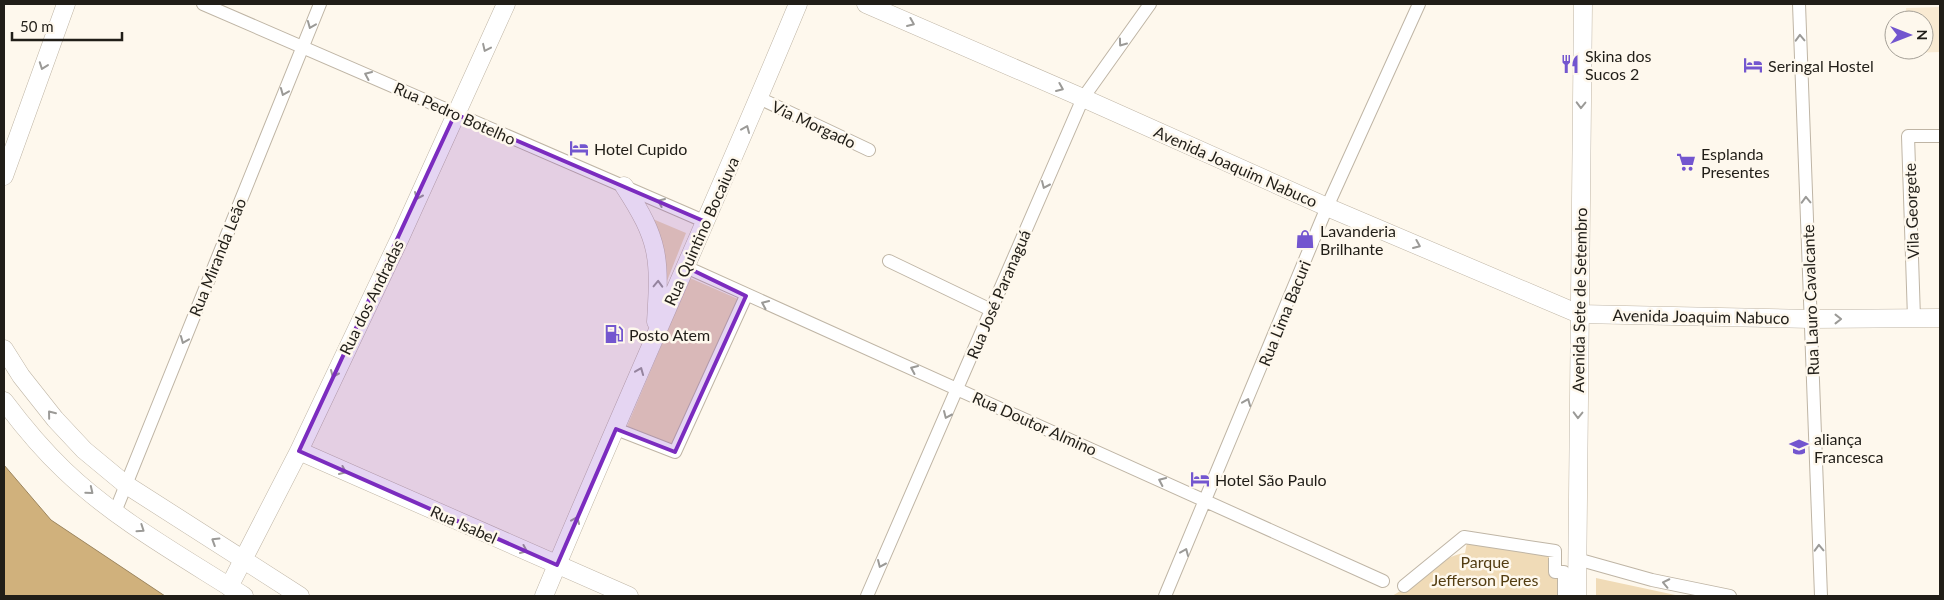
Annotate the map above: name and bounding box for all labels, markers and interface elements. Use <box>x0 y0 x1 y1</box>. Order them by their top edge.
scale bar <box>12 10 122 42</box>
north arrow <box>1884 10 1934 60</box>
text: 50 m <box>20 17 54 35</box>
one-way arrow <box>906 17 915 28</box>
one-way arrow <box>307 20 317 29</box>
text: N <box>1914 30 1931 40</box>
one-way arrow <box>1795 34 1805 42</box>
one-way arrow <box>1119 37 1128 47</box>
one-way arrow <box>481 43 492 52</box>
place label: Skina dos Sucos 2 <box>1585 46 1652 83</box>
restaurant icon: Skina dos Sucos 2 <box>1559 53 1581 75</box>
hotel icon: Seringal Hostel <box>1742 54 1764 76</box>
place label: Seringal Hostel <box>1768 56 1874 75</box>
one-way arrow <box>39 61 49 70</box>
one-way arrow <box>364 71 373 82</box>
street label: Rua Pedro Botelho <box>391 78 519 148</box>
one-way arrow <box>1055 81 1064 92</box>
one-way arrow <box>280 87 290 95</box>
street label: Via Morgado <box>769 96 859 152</box>
one-way arrow <box>1576 101 1587 109</box>
street label: Avenida Joaquim Nabuco <box>1151 121 1321 211</box>
one-way arrow <box>740 125 750 134</box>
hotel icon: Hotel Cupido <box>568 137 590 159</box>
place label: Hotel Cupido <box>594 139 687 158</box>
place label: Esplanda Presentes <box>1701 144 1770 181</box>
supermarket icon: Esplanda Presentes <box>1675 151 1697 173</box>
street label: Rua Quintino Bocaiuva <box>660 154 742 308</box>
street label: Vila Georgete <box>1900 163 1922 259</box>
one-way arrow <box>1040 180 1051 189</box>
one-way arrow <box>414 191 425 200</box>
street label: Rua Miranda Leão <box>185 195 249 319</box>
one-way arrow <box>1801 196 1811 204</box>
one-way arrow <box>657 198 666 209</box>
street label: Avenida Sete de Setembro <box>1568 207 1590 393</box>
place label: Lavanderia Brilhante <box>1320 221 1396 258</box>
street label: Rua Lauro Cavalcante <box>1798 224 1822 376</box>
street label: Rua José Paranaguá <box>962 227 1034 361</box>
shop icon: Lavanderia Brilhante <box>1294 228 1316 250</box>
street label: Rua dos Andradas <box>335 236 407 358</box>
one-way arrow <box>1412 239 1421 250</box>
street label: Rua Lima Bacuri <box>1254 257 1314 369</box>
one-way arrow <box>652 280 663 288</box>
one-way arrow <box>761 300 770 310</box>
street label: Avenida Joaquim Nabuco <box>1612 305 1790 327</box>
one-way arrow <box>1834 314 1842 324</box>
fuel station icon: Posto Atem <box>603 323 625 345</box>
place label: Posto Atem <box>629 325 710 344</box>
one-way arrow <box>179 335 189 343</box>
one-way arrow <box>910 365 919 376</box>
one-way arrow <box>634 367 644 375</box>
one-way arrow <box>329 369 340 378</box>
street label: Rua Doutor Almino <box>970 387 1100 459</box>
one-way arrow <box>1241 398 1252 407</box>
one-way arrow <box>942 410 953 419</box>
one-way arrow <box>49 411 57 420</box>
one-way arrow <box>1573 412 1583 419</box>
place label: aliança Francesca <box>1814 429 1883 466</box>
school or university icon: aliança Francesca <box>1788 436 1810 458</box>
one-way arrow <box>338 464 347 475</box>
hotel icon: Hotel São Paulo <box>1189 468 1211 490</box>
place label: Hotel São Paulo <box>1215 470 1327 489</box>
one-way arrow <box>1158 477 1167 487</box>
one-way arrow <box>84 486 93 494</box>
street label: Rua Isabel <box>428 501 500 547</box>
one-way arrow <box>570 516 581 525</box>
one-way arrow <box>135 523 144 532</box>
one-way arrow <box>211 538 220 548</box>
one-way arrow <box>1813 543 1824 551</box>
one-way arrow <box>519 544 528 555</box>
one-way arrow <box>1178 548 1189 557</box>
park label: Parque Jefferson Peres <box>1432 552 1539 589</box>
one-way arrow <box>877 559 888 568</box>
one-way arrow <box>1661 578 1670 589</box>

